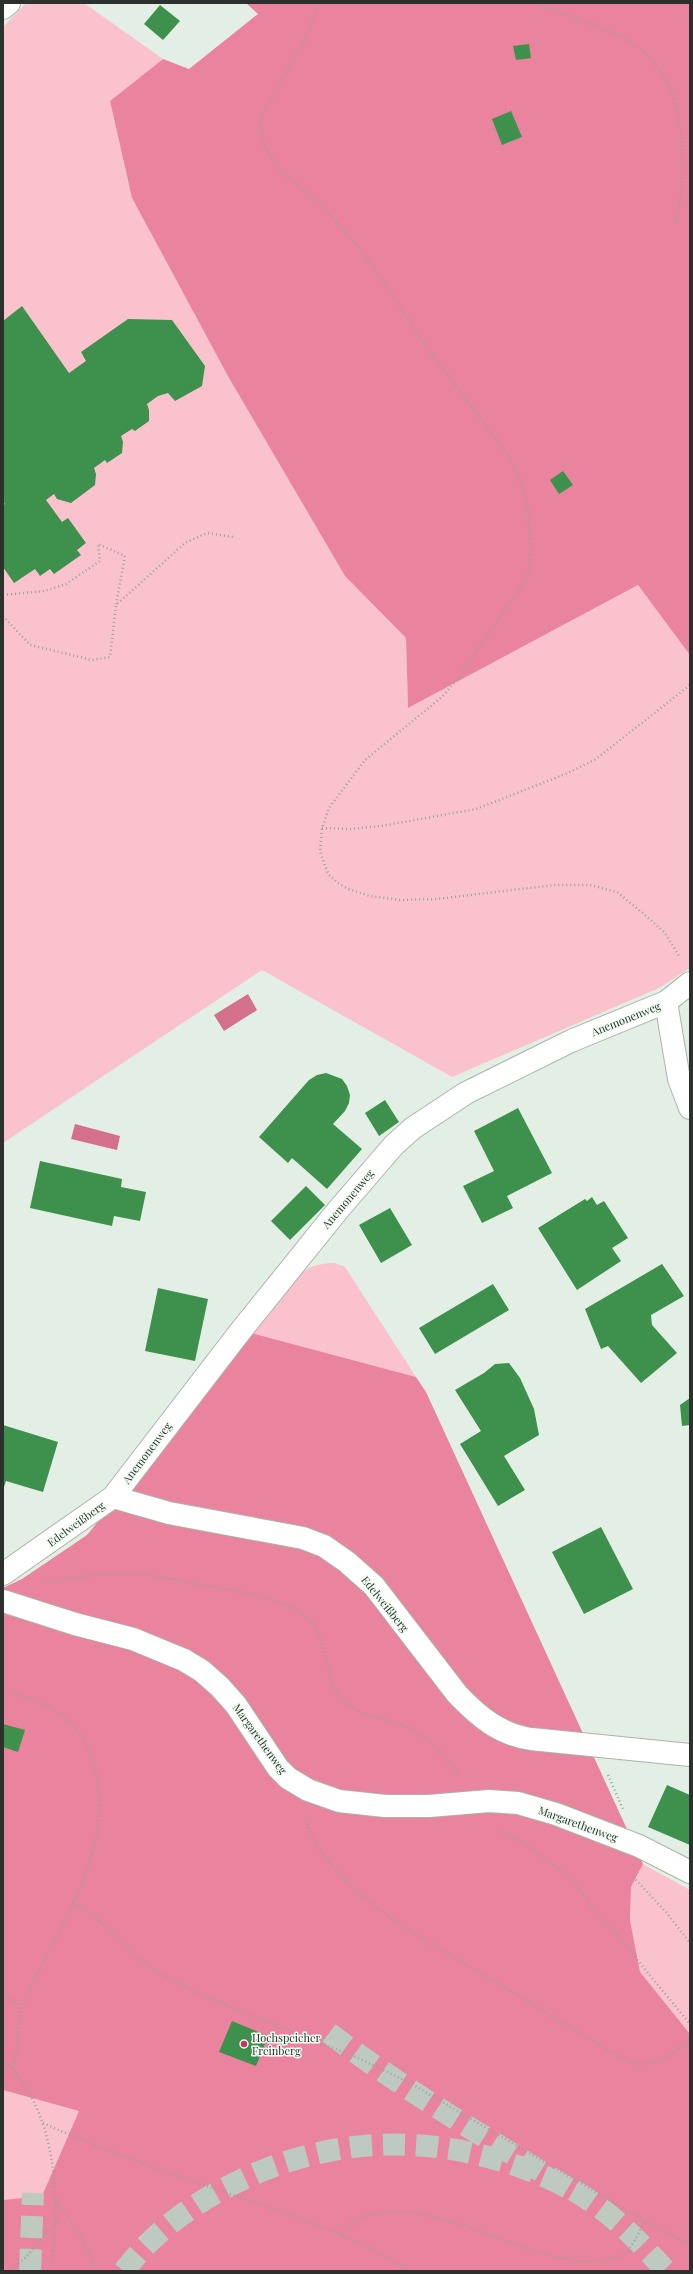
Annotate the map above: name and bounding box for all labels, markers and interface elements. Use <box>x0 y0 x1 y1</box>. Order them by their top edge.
street label: Anemonenweg <box>588 998 663 1040</box>
street label: Anemonenweg <box>318 1166 377 1232</box>
street label: Anemonenweg <box>118 1419 175 1487</box>
street label: Edelweißberg <box>44 1497 108 1550</box>
street label: Edelweißberg <box>358 1573 413 1635</box>
street label: Margarethenweg <box>230 1701 291 1777</box>
street label: Margarethenweg <box>536 1802 620 1845</box>
place label: Hochspeicher Freinberg <box>252 2030 320 2058</box>
marker: Hochspeicher Freinberg <box>239 2039 249 2049</box>

